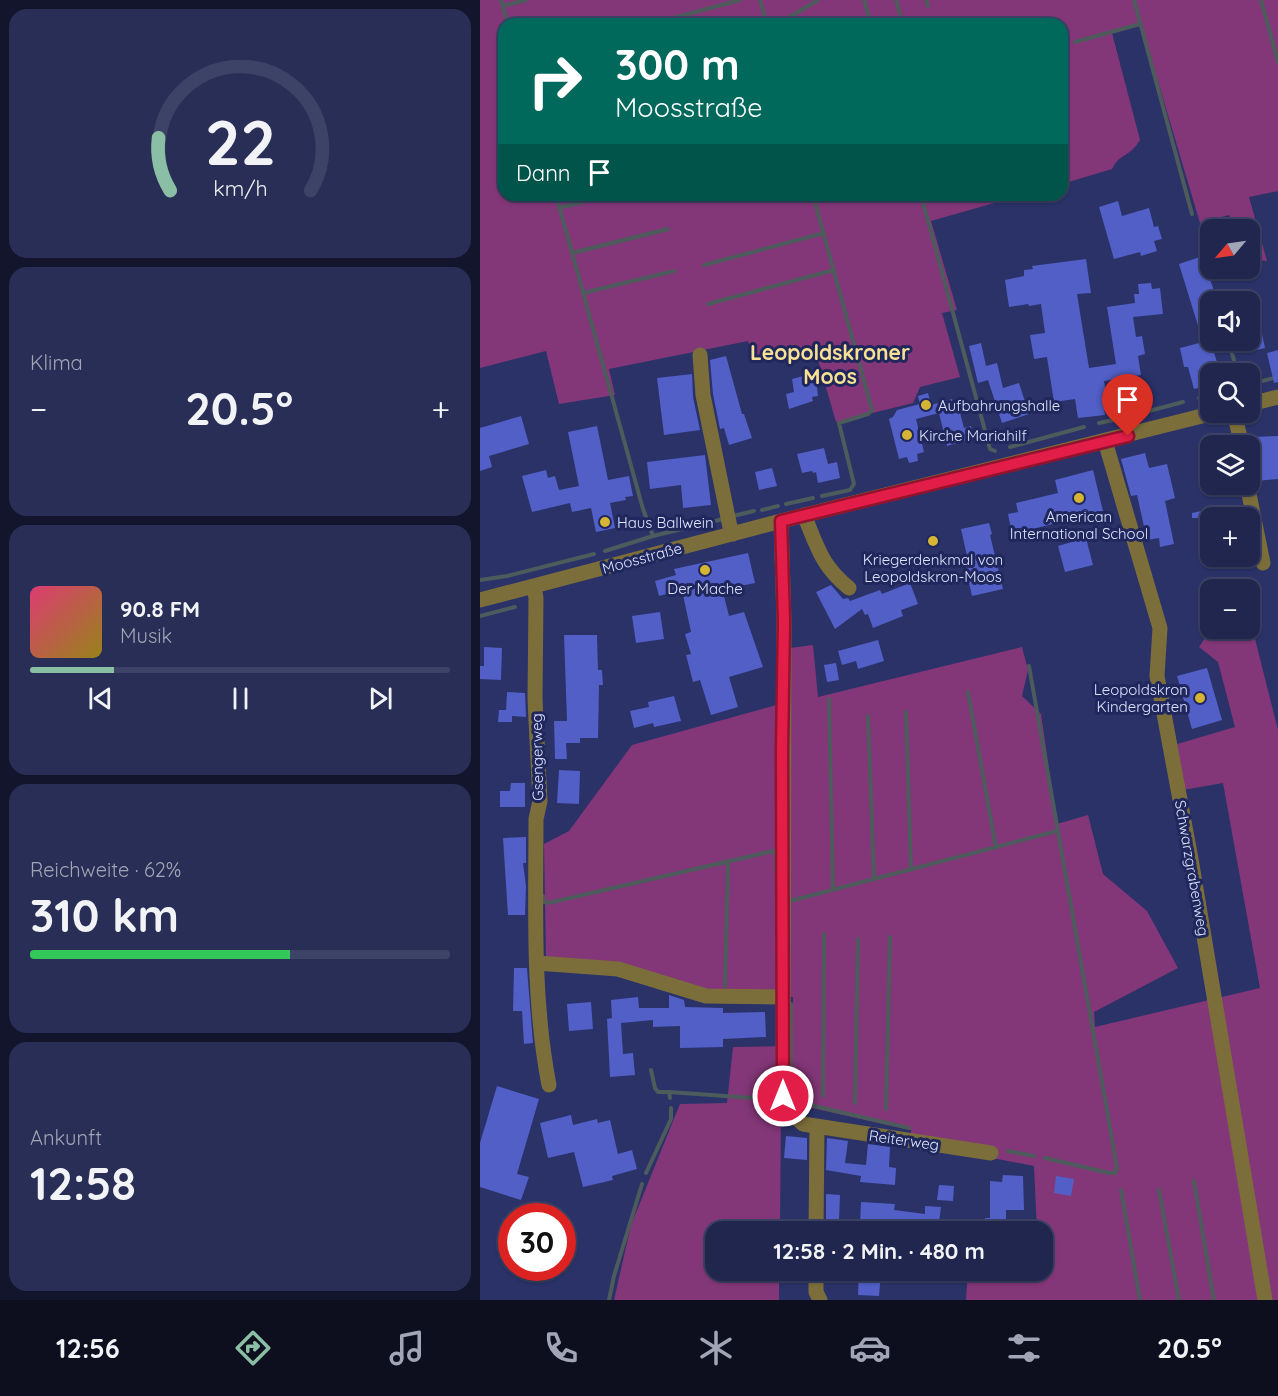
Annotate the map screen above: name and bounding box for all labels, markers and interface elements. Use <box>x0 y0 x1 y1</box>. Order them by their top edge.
text: 300 m <box>615 38 740 91</box>
icon: right <box>516 42 594 120</box>
text: Moosstraße <box>615 90 762 124</box>
text: 22 <box>204 103 276 181</box>
icon: arrive <box>583 156 616 189</box>
text: Dann <box>516 159 571 187</box>
text: km/h <box>213 175 267 201</box>
north arrow <box>1200 219 1260 279</box>
map controls <box>1200 219 1260 639</box>
button: sound <box>1200 291 1260 351</box>
district label: Leopoldskroner Moos <box>750 339 910 389</box>
text: Klima <box>30 350 83 375</box>
button: search <box>1200 363 1260 423</box>
pin <box>1102 374 1153 436</box>
text: 20.5° <box>185 380 293 436</box>
icon: arrive <box>1111 383 1144 416</box>
text: − <box>30 388 47 429</box>
text: + <box>431 388 450 429</box>
place label: Aufbahrungshalle <box>938 396 1060 415</box>
marker: Aufbahrungshalle <box>919 398 933 412</box>
place label: Kirche Mariahilf <box>919 426 1027 445</box>
marker: Kirche Mariahilf <box>900 428 914 442</box>
button: layers <box>1200 435 1260 495</box>
marker: American International School <box>1072 491 1086 505</box>
place label: American International School <box>1010 507 1148 543</box>
button: + <box>1200 507 1260 567</box>
place label: Haus Ballwein <box>617 513 714 532</box>
marker: Haus Ballwein <box>598 515 612 529</box>
marker: Kriegerdenkmal von Leopoldskron-Moos <box>926 534 940 548</box>
street label: Moosstraße <box>600 538 684 578</box>
place label: Kriegerdenkmal von Leopoldskron-Moos <box>863 550 1003 586</box>
marker: Der Mache <box>698 563 712 577</box>
place label: Der Mache <box>667 579 743 598</box>
button: − <box>1200 579 1260 639</box>
text: 90.8 FM <box>120 595 200 623</box>
text: Musik <box>120 623 172 648</box>
place label: Leopoldskron Kindergarten <box>1094 680 1188 716</box>
icon: previous <box>84 682 117 715</box>
icon: pause <box>224 682 257 715</box>
icon: next <box>364 682 397 715</box>
marker: Leopoldskron Kindergarten <box>1193 691 1207 705</box>
street label: Gsengerweg <box>527 713 547 801</box>
street label: Schwarzgrabenweg <box>1171 799 1213 937</box>
text: Reichweite · 62% <box>30 857 181 882</box>
text: 310 km <box>30 887 179 943</box>
position arrow <box>751 1064 815 1128</box>
text: Ankunft <box>30 1125 102 1150</box>
street label: Reiterweg <box>868 1126 940 1154</box>
text: 12:58 <box>30 1155 136 1211</box>
speed limit sign: 30 <box>498 1203 576 1281</box>
text: 12:58 · 2 Min. · 480 m <box>773 1237 985 1265</box>
icon: directions <box>232 1327 274 1369</box>
icon: music <box>386 1327 428 1369</box>
icon: phone <box>540 1327 582 1369</box>
icon: climate <box>695 1327 737 1369</box>
icon: car <box>849 1327 891 1369</box>
icon: filters <box>1003 1327 1045 1369</box>
text: 12:56 <box>56 1331 120 1365</box>
text: 20.5° <box>1157 1331 1222 1365</box>

